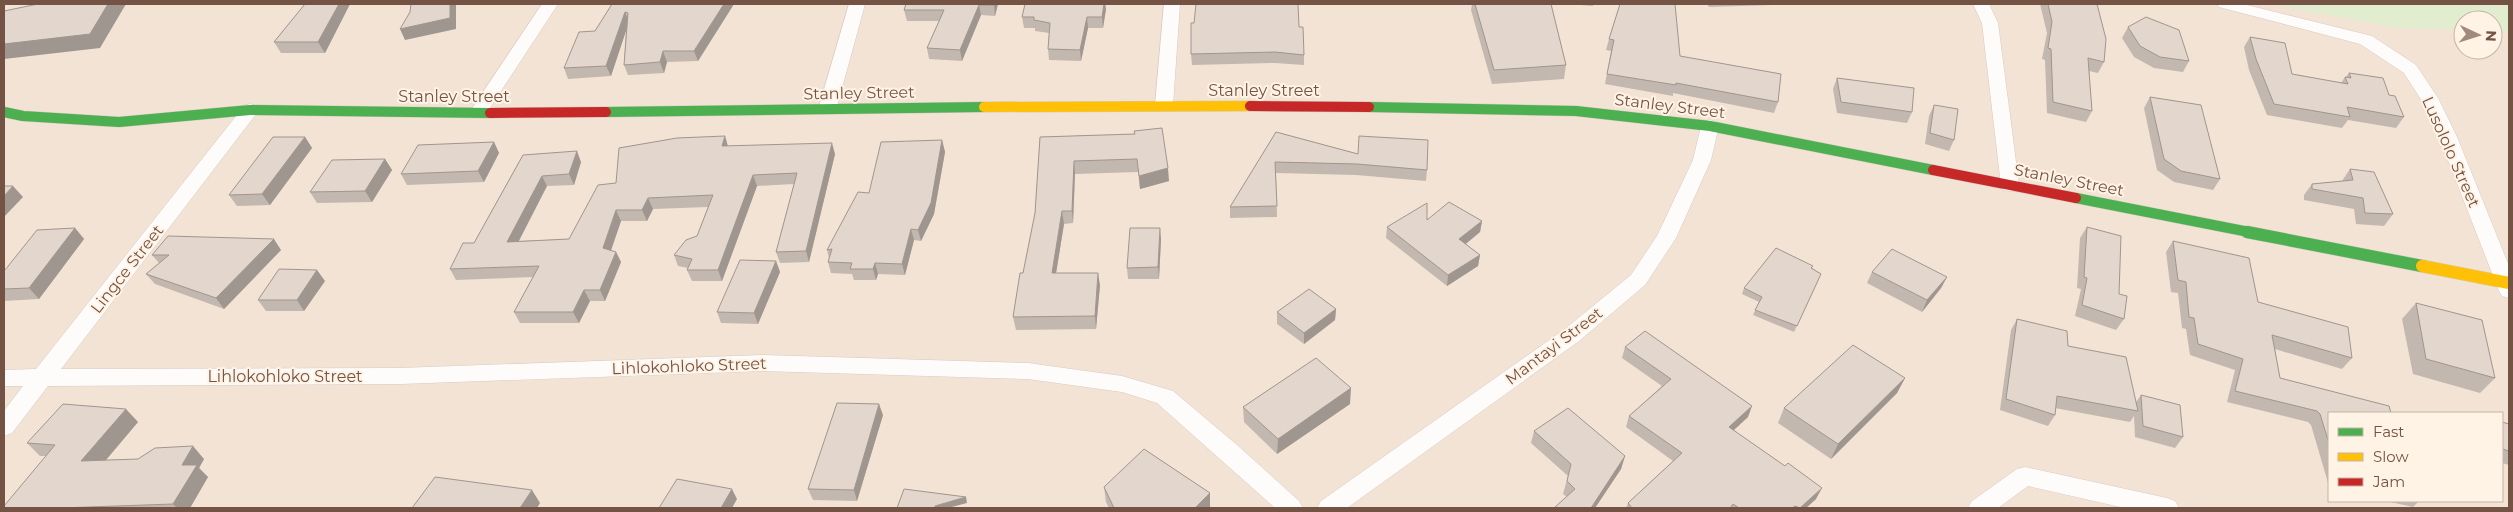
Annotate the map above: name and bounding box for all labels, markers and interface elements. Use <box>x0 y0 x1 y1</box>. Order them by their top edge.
north arrow <box>2453 10 2503 60</box>
text: N <box>2482 30 2500 42</box>
street label: Stanley Street <box>1208 81 1320 100</box>
street label: Stanley Street <box>803 83 915 103</box>
street label: Stanley Street <box>398 87 510 106</box>
street label: Stanley Street <box>1614 90 1727 122</box>
street label: Lusololo Street <box>2418 94 2484 211</box>
street label: Stanley Street <box>2013 160 2126 200</box>
street label: Lingce Street <box>87 221 168 317</box>
street label: Mantayi Street <box>1502 303 1607 389</box>
street label: Lihlokohloko Street <box>611 354 767 378</box>
street label: Lihlokohloko Street <box>207 367 363 386</box>
legend <box>2328 412 2503 502</box>
text: Fast <box>2373 422 2404 441</box>
text: Slow <box>2373 447 2409 466</box>
text: Jam <box>2372 472 2405 491</box>

